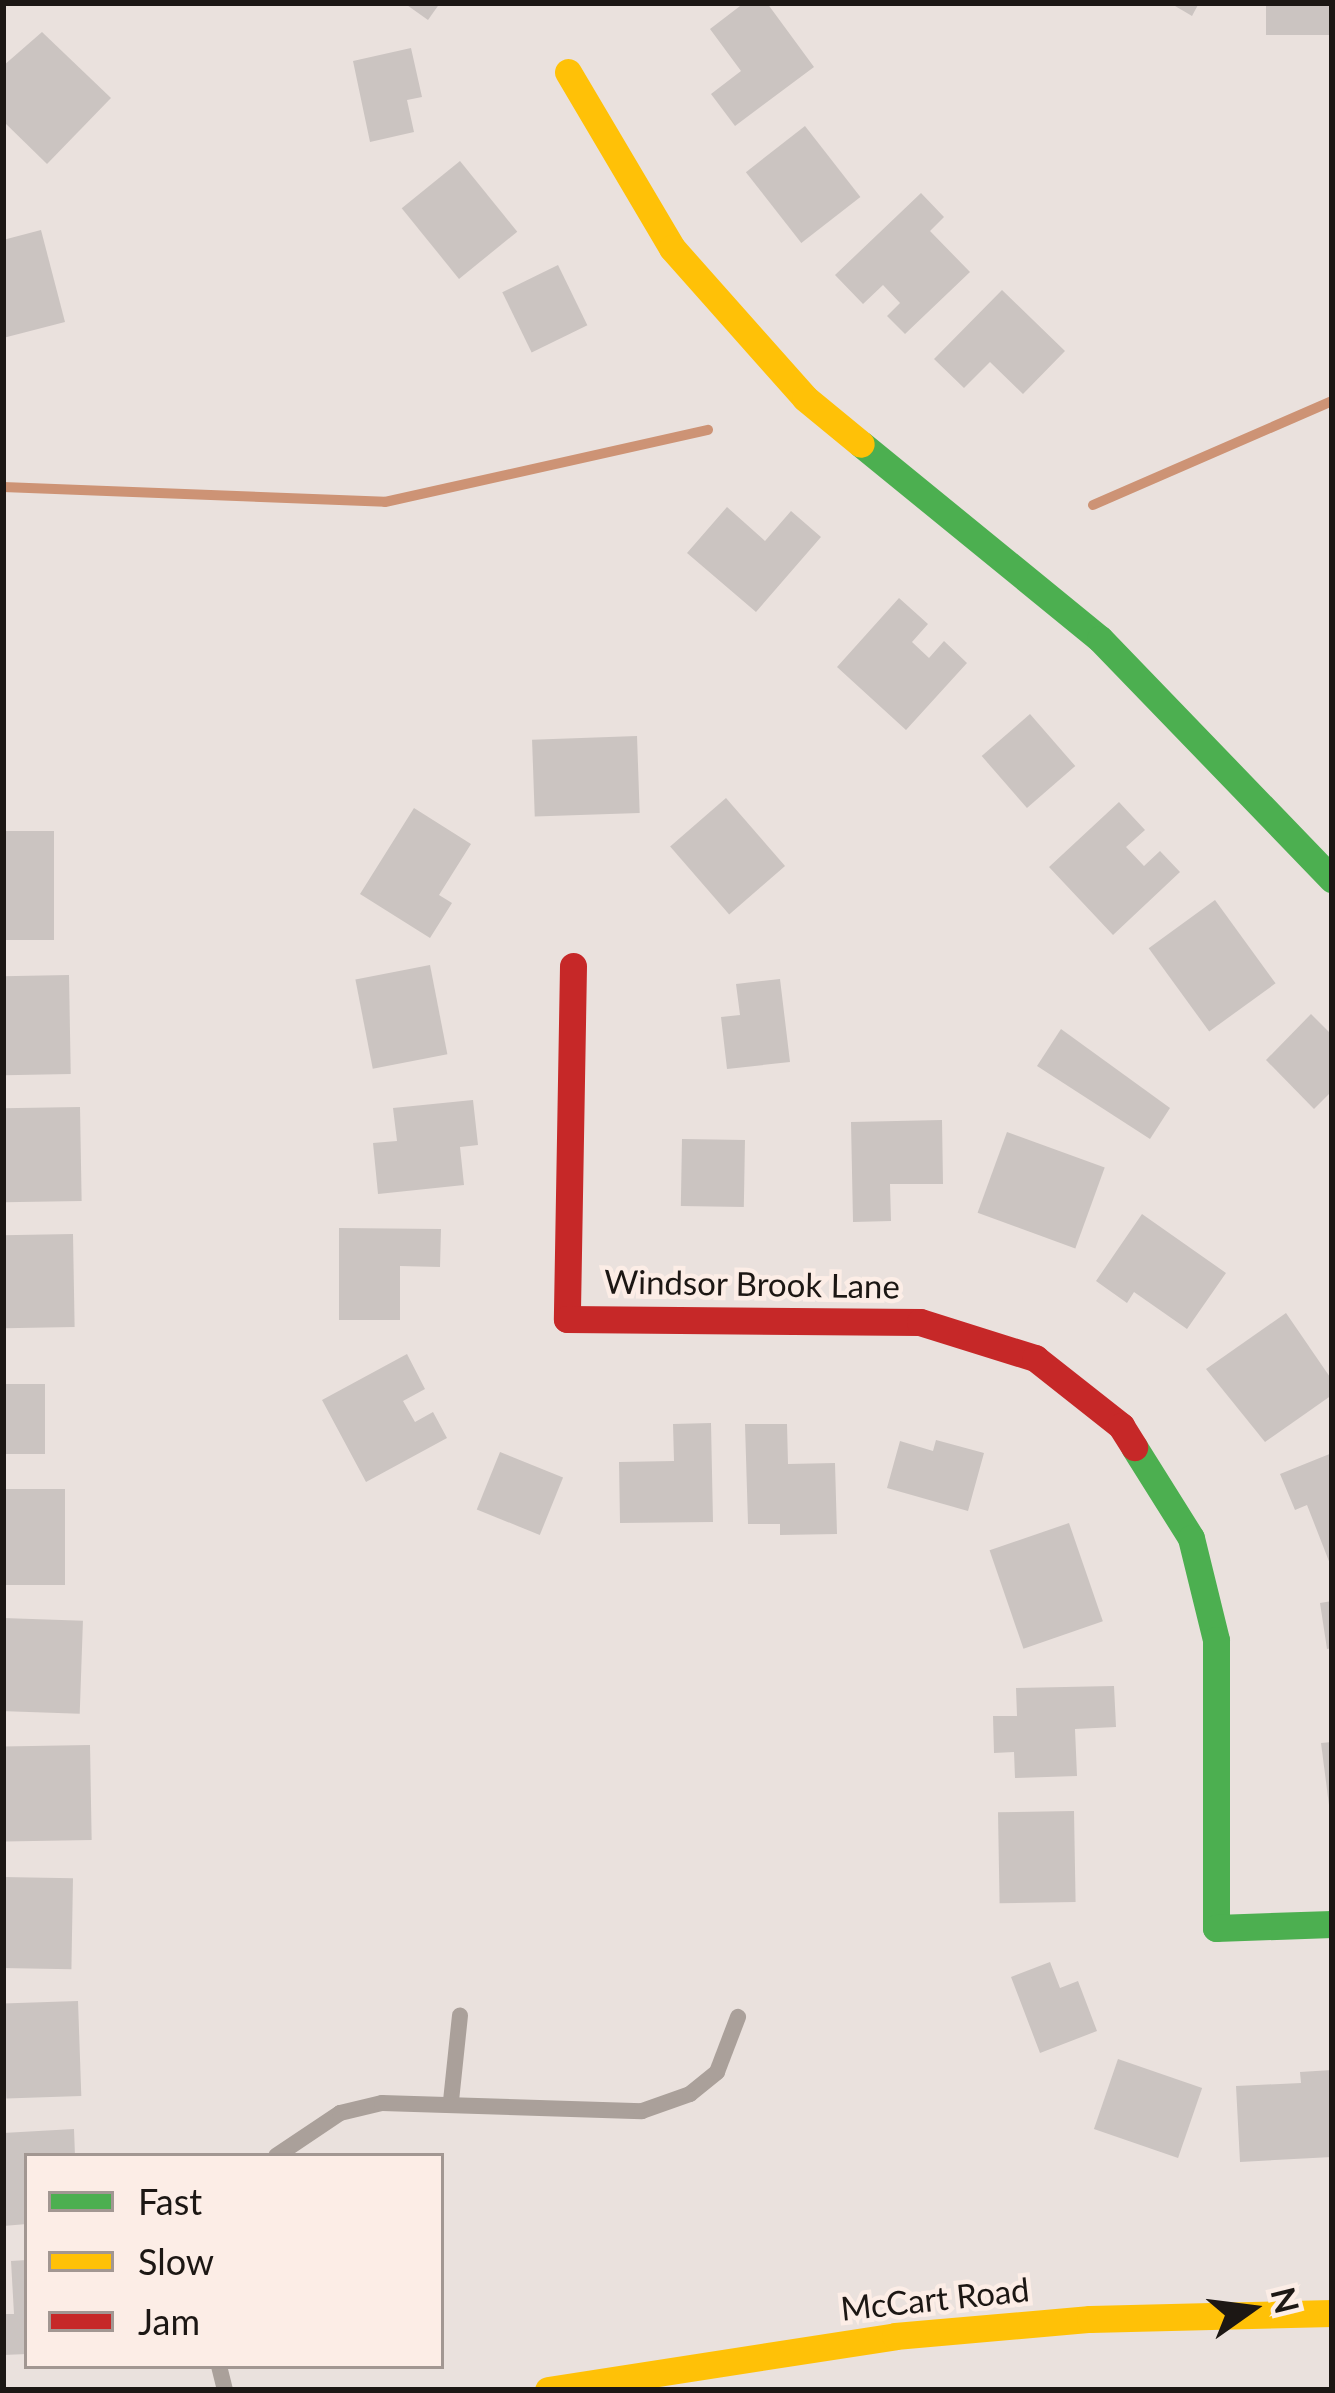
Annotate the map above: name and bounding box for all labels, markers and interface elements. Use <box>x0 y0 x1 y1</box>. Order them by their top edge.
street label: Windsor Brook Lane <box>603 1262 901 1306</box>
legend <box>24 2153 444 2369</box>
text: Fast <box>138 2179 202 2223</box>
text: Slow <box>138 2239 214 2283</box>
north arrow <box>1191 2249 1311 2369</box>
street label: McCart Road <box>839 2269 1031 2329</box>
text: N <box>1263 2283 1308 2317</box>
text: Jam <box>138 2299 200 2343</box>

